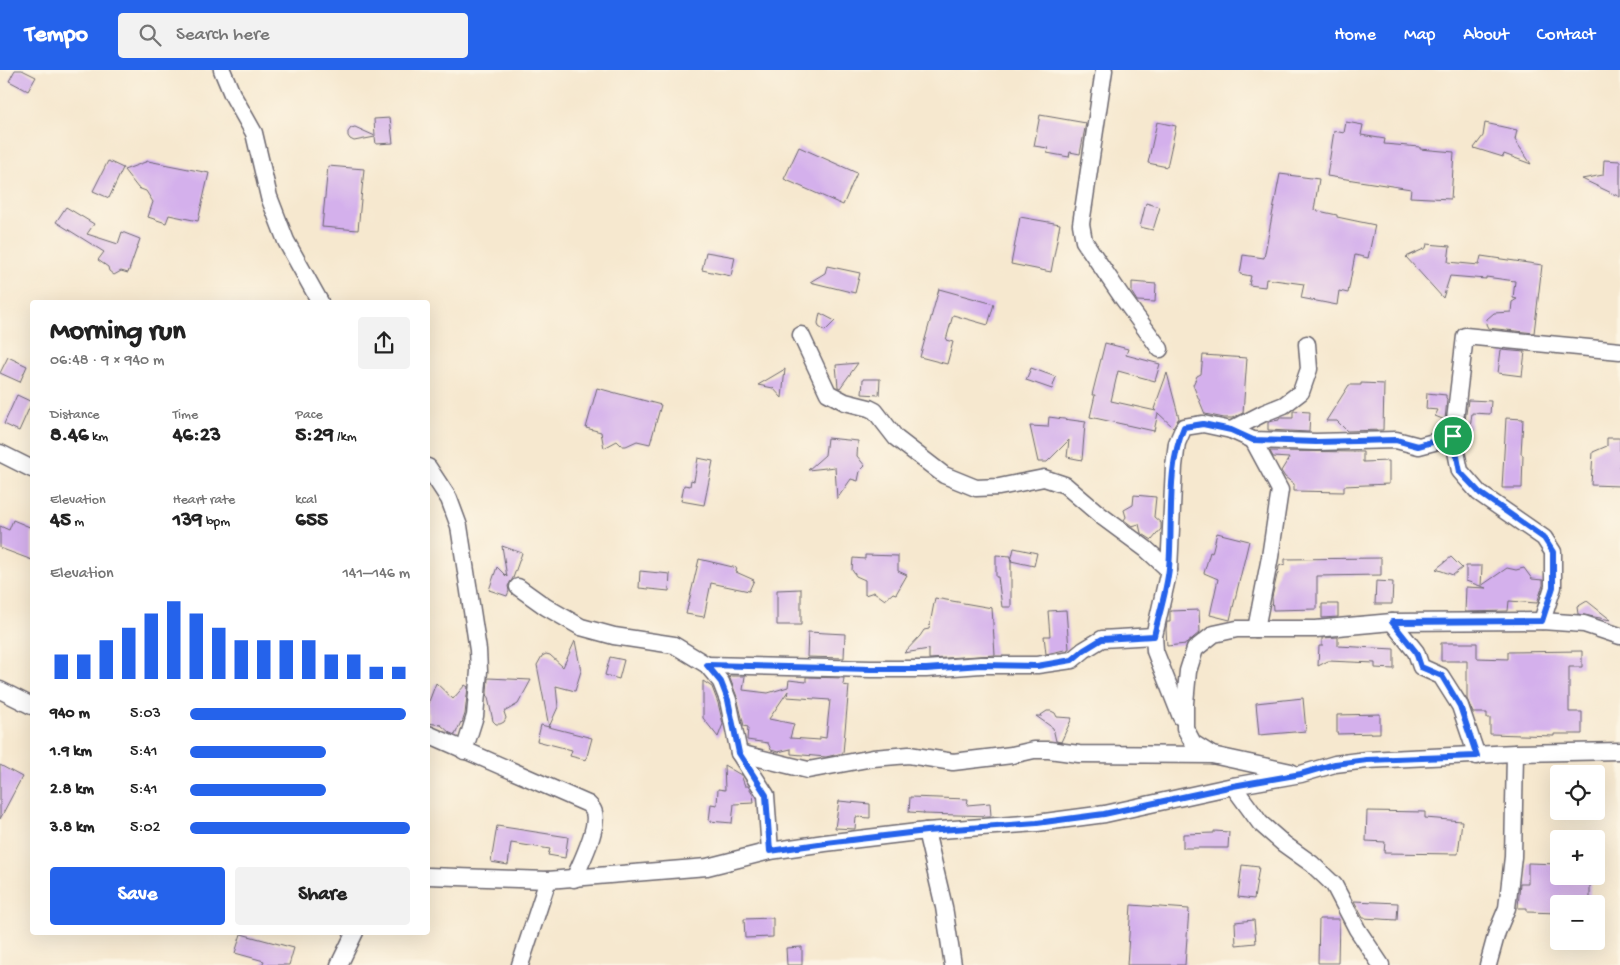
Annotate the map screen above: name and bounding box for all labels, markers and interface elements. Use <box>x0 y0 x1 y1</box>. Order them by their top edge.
search box <box>118 13 468 58</box>
text: Tempo <box>25 21 88 50</box>
icon: search <box>136 21 164 49</box>
text: Search here <box>176 24 270 47</box>
text: Home <box>1334 25 1376 46</box>
text: Map <box>1404 25 1435 46</box>
text: About <box>1463 25 1509 46</box>
text: Contact <box>1537 25 1595 46</box>
text: Morning run <box>50 316 185 349</box>
button: share <box>358 317 410 369</box>
text: 06:48 · 9 × 940 m <box>50 352 164 371</box>
text: Distance <box>50 407 99 424</box>
text: Time <box>173 407 198 424</box>
text: Pace <box>295 407 323 424</box>
pin <box>1432 415 1474 457</box>
icon: arrive <box>1439 422 1467 450</box>
text: 8.46 <box>50 424 89 449</box>
text: 46:23 <box>173 424 221 449</box>
text: 5:29 <box>295 424 334 449</box>
text: km <box>89 429 108 446</box>
text: /km <box>334 429 357 446</box>
text: Elevation <box>50 492 106 509</box>
text: Heart rate <box>173 492 235 509</box>
text: kcal <box>295 492 317 509</box>
text: 45 <box>50 509 71 534</box>
text: 139 <box>173 509 203 534</box>
text: 655 <box>295 509 328 534</box>
text: m <box>71 514 84 531</box>
text: bpm <box>203 514 230 531</box>
text: Elevation <box>50 565 114 584</box>
text: 141–146 m <box>342 565 410 584</box>
text: 940 m <box>50 705 90 724</box>
text: 5:03 <box>130 705 161 724</box>
text: 1.9 km <box>50 743 92 762</box>
text: 5:41 <box>130 743 157 762</box>
map controls <box>1550 765 1605 950</box>
button: locate <box>1550 765 1605 820</box>
text: 2.8 km <box>50 781 94 800</box>
text: 5:41 <box>130 781 157 800</box>
text: 3.8 km <box>50 819 94 838</box>
text: 5:02 <box>130 819 160 838</box>
button: + <box>1550 830 1605 885</box>
button: Save <box>50 867 225 925</box>
button: Share <box>235 867 410 925</box>
button: − <box>1550 895 1605 950</box>

